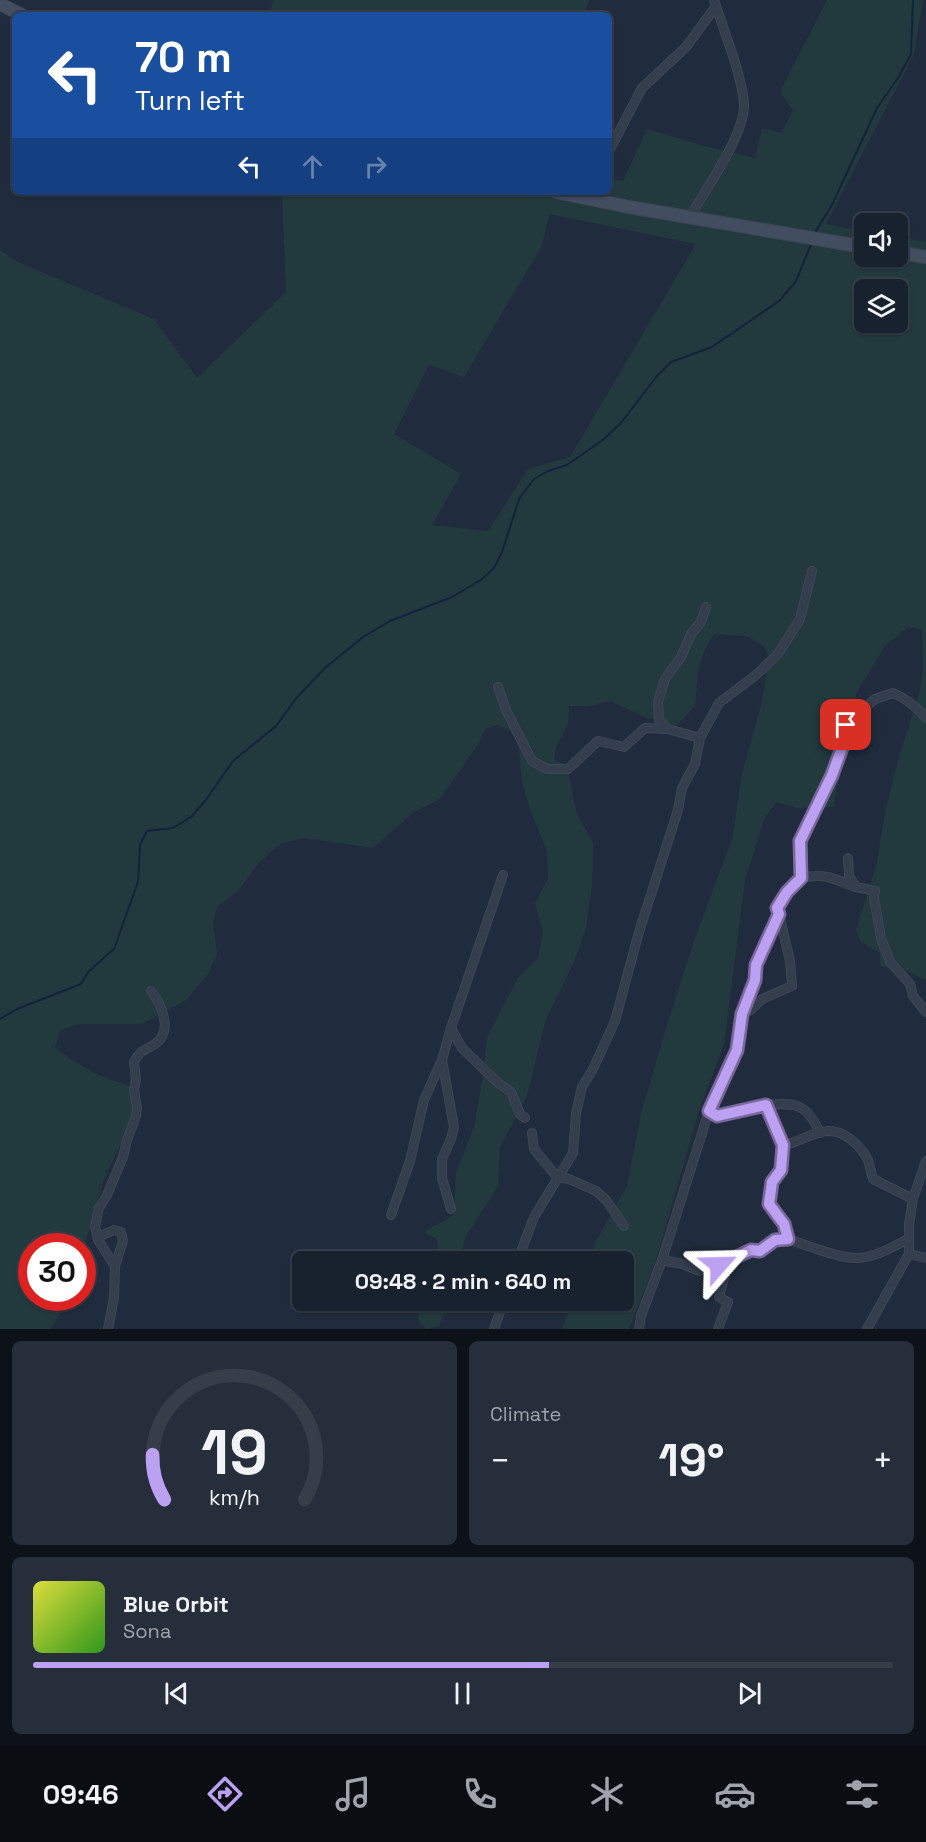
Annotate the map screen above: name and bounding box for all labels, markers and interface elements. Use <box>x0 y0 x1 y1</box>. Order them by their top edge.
text: 70 m <box>135 31 232 84</box>
icon: left <box>36 36 114 114</box>
text: Turn left <box>135 83 245 118</box>
icon: left <box>233 150 266 183</box>
icon: ahead <box>296 150 329 183</box>
icon: right <box>359 150 392 183</box>
map controls <box>854 213 908 333</box>
button: sound <box>854 213 908 267</box>
button: layers <box>854 279 908 333</box>
pin <box>820 699 871 750</box>
icon: arrive <box>829 708 862 741</box>
speed limit sign: 30 <box>18 1233 96 1311</box>
position arrow <box>687 1233 751 1297</box>
text: 09:48 · 2 min · 640 m <box>355 1267 571 1295</box>
text: Climate <box>490 1401 561 1427</box>
text: 19 <box>201 1413 268 1492</box>
text: 19° <box>659 1432 724 1489</box>
text: − <box>490 1440 510 1482</box>
text: + <box>873 1440 893 1482</box>
text: km/h <box>209 1484 260 1511</box>
text: Blue Orbit <box>123 1590 229 1618</box>
text: Sona <box>123 1618 171 1644</box>
icon: previous <box>160 1677 193 1710</box>
icon: pause <box>446 1677 479 1710</box>
icon: next <box>733 1677 766 1710</box>
icon: directions <box>204 1773 246 1815</box>
icon: music <box>332 1773 374 1815</box>
icon: phone <box>459 1773 501 1815</box>
icon: climate <box>586 1773 628 1815</box>
icon: car <box>714 1773 756 1815</box>
icon: filters <box>841 1773 883 1815</box>
text: 09:46 <box>43 1777 119 1812</box>

